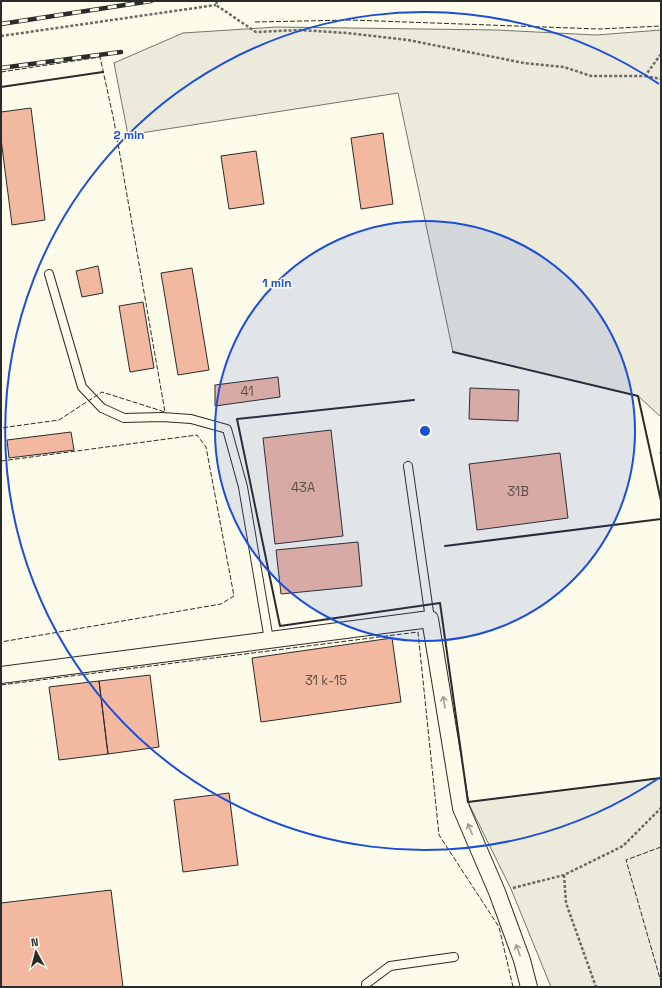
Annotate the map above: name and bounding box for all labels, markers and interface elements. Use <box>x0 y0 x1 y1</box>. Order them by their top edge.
text: 2 min <box>113 127 145 143</box>
text: 1 min <box>262 275 292 291</box>
house number: 41 <box>240 383 254 400</box>
centre of rings <box>418 424 432 438</box>
house number: 43A <box>291 479 315 496</box>
house number: 31B <box>507 483 529 500</box>
house number: 31 k-15 <box>305 672 347 689</box>
one-way arrow <box>439 696 447 709</box>
one-way arrow <box>466 823 473 835</box>
north arrow <box>16 932 56 972</box>
text: N <box>30 935 39 949</box>
one-way arrow <box>514 943 521 956</box>

